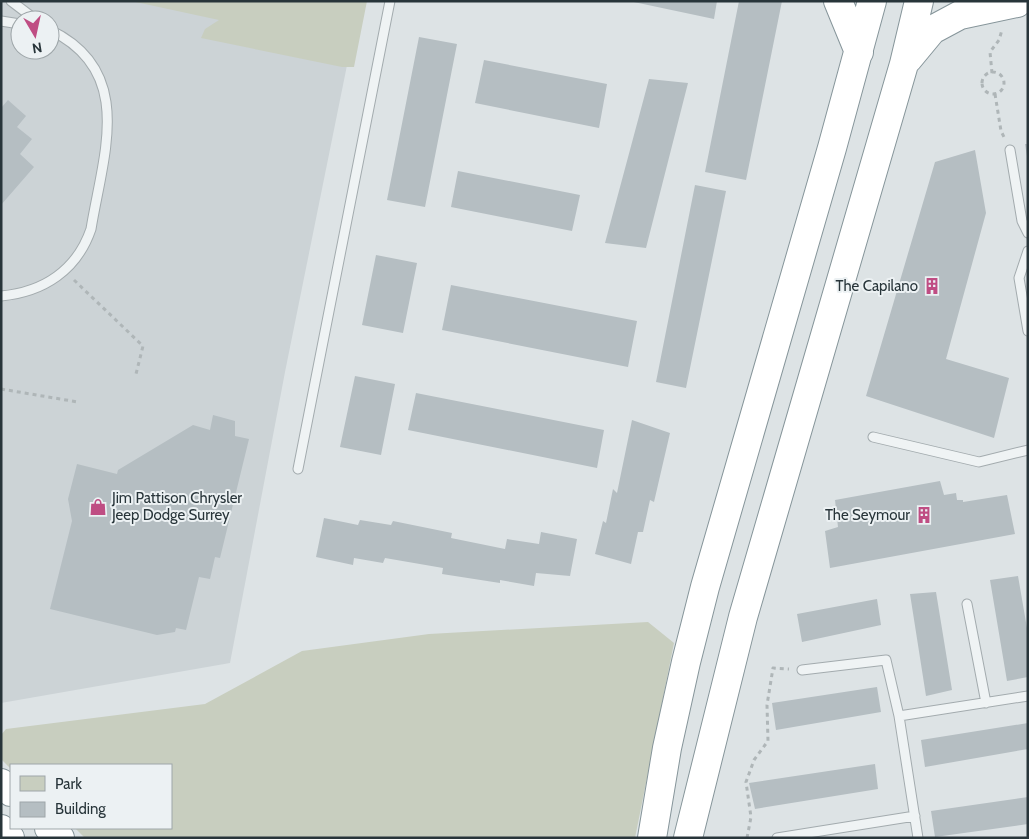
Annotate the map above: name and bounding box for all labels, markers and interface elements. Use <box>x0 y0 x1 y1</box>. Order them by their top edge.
north arrow <box>10 10 60 60</box>
text: N <box>31 38 43 58</box>
building icon: The Capilano <box>922 276 942 296</box>
place label: The Capilano <box>836 277 918 295</box>
place label: Jim Pattison Chrysler Jeep Dodge Surrey <box>111 489 242 524</box>
shop icon: Jim Pattison Chrysler Jeep Dodge Surrey <box>88 497 108 517</box>
building icon: The Seymour <box>914 505 934 525</box>
place label: The Seymour <box>825 506 910 524</box>
legend <box>10 764 172 829</box>
text: Park <box>55 775 82 793</box>
text: Building <box>55 800 106 818</box>

